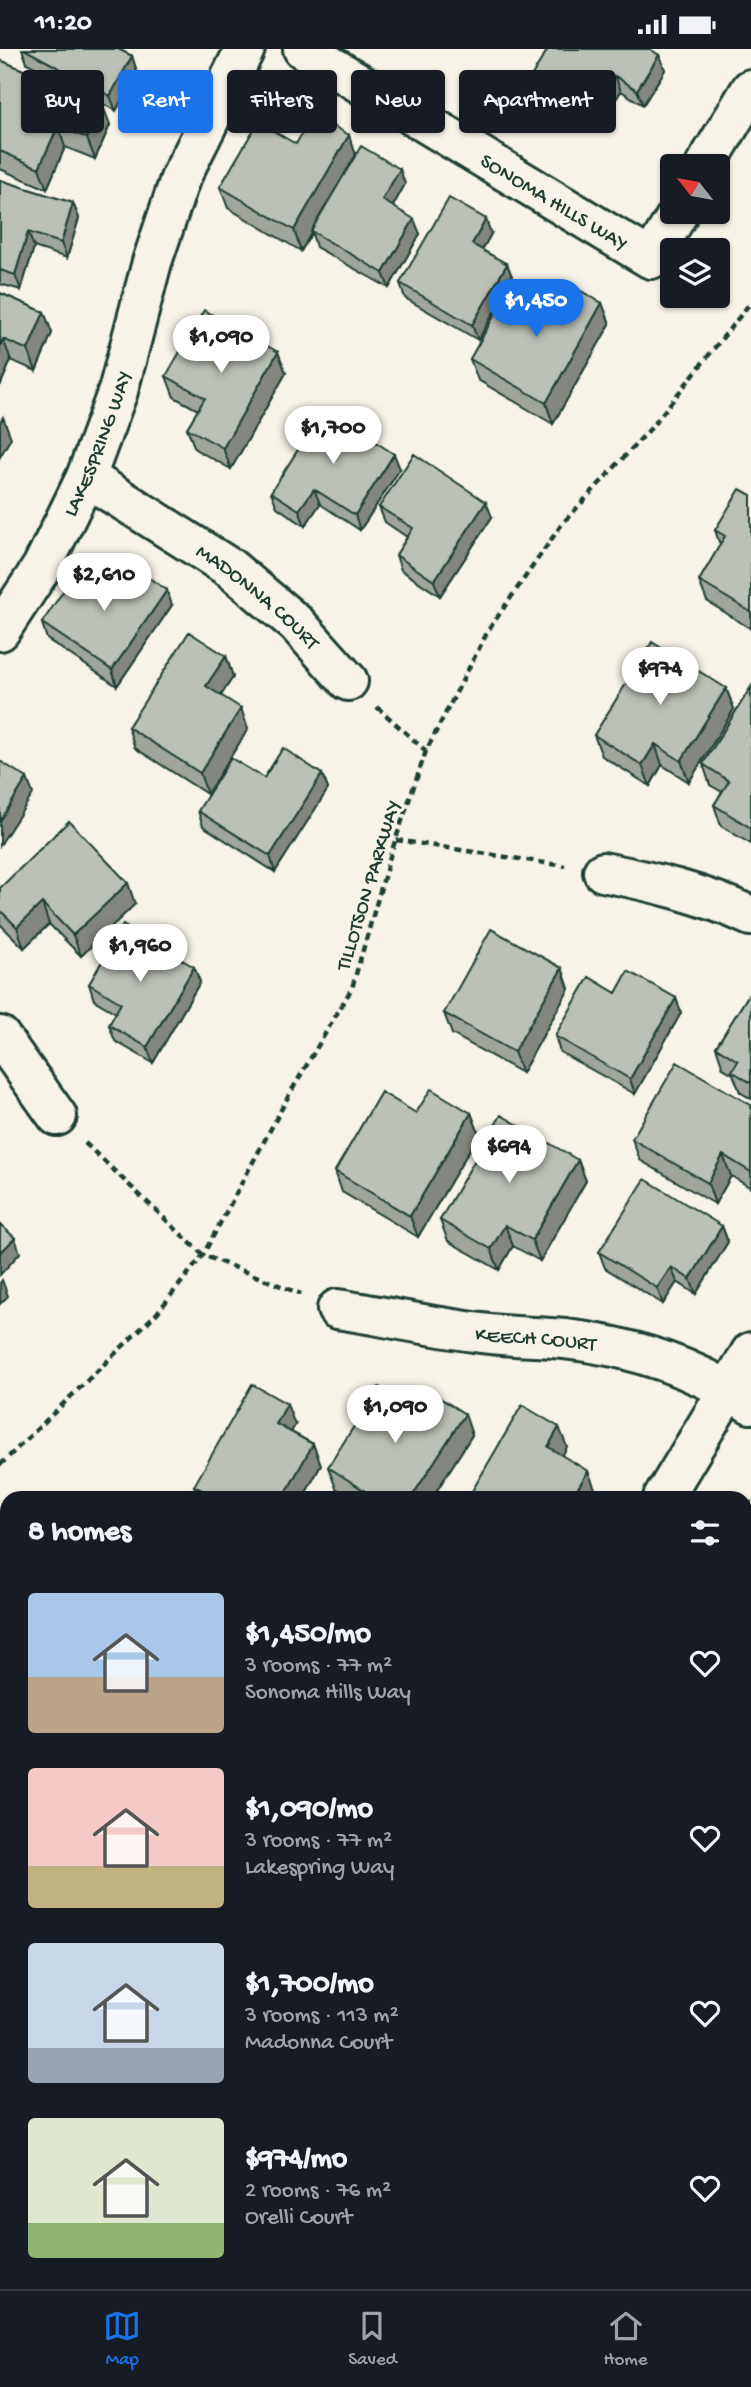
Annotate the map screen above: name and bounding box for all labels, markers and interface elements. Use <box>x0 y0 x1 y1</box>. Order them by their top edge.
text: 11:20 <box>35 9 92 40</box>
chip: Buy <box>21 70 104 133</box>
chip: Rent <box>118 70 213 133</box>
chip: Filters <box>227 70 337 133</box>
chip: New <box>351 70 445 133</box>
chip: Apartment <box>459 70 616 133</box>
street label: SONOMA HILLS WAY <box>475 150 631 258</box>
north arrow <box>660 154 730 224</box>
map controls <box>660 154 730 308</box>
button: layers <box>660 238 730 308</box>
pin: $1,450 <box>479 279 593 339</box>
text: $1,450 <box>505 288 567 315</box>
pin: $1,090 <box>164 315 278 375</box>
text: $1,090 <box>189 324 253 351</box>
street label: LAKESPRING WAY <box>60 369 139 522</box>
pin: $1,700 <box>276 407 390 466</box>
text: $1,700 <box>301 415 365 442</box>
street label: MADONNA COURT <box>190 541 324 657</box>
pin: $2,610 <box>47 553 161 613</box>
text: $2,610 <box>73 562 135 589</box>
pin: $974 <box>619 647 701 707</box>
text: $974 <box>638 656 682 683</box>
street label: TILLOTSON PARKWAY <box>332 798 408 975</box>
pin: $1,960 <box>83 925 197 984</box>
text: $1,960 <box>108 933 172 960</box>
pin: $694 <box>468 1125 550 1185</box>
text: $694 <box>487 1134 531 1161</box>
street label: KEECH COURT <box>473 1323 599 1359</box>
pin: $1,090 <box>338 1385 452 1445</box>
text: $1,090 <box>363 1394 427 1421</box>
icon: filters <box>686 1514 724 1552</box>
text: 8 homes <box>28 1516 131 1551</box>
text: $1,450/mo <box>245 1618 371 1653</box>
icon: home <box>84 1621 168 1705</box>
icon: heart <box>686 1644 724 1682</box>
text: 3 rooms · 77 m² <box>245 1653 392 1680</box>
text: Sonoma Hills Way <box>245 1680 411 1707</box>
text: $1,090/mo <box>245 1793 373 1828</box>
icon: home <box>84 1796 168 1880</box>
icon: heart <box>686 1819 724 1857</box>
text: 3 rooms · 77 m² <box>245 1828 392 1855</box>
text: Lakespring Way <box>245 1855 394 1882</box>
text: $1,700/mo <box>245 1968 374 2003</box>
icon: home <box>84 1971 168 2055</box>
icon: heart <box>686 1994 724 2032</box>
text: 3 rooms · 113 m² <box>245 2003 399 2030</box>
text: Madonna Court <box>245 2030 392 2057</box>
text: $974/mo <box>245 2143 347 2178</box>
icon: home <box>84 2146 168 2230</box>
icon: heart <box>686 2169 724 2207</box>
text: 2 rooms · 76 m² <box>245 2178 391 2205</box>
text: Orelli Court <box>245 2205 352 2232</box>
tab: Map <box>103 2307 141 2372</box>
tab: Saved <box>348 2307 397 2372</box>
tab: Home <box>604 2307 648 2372</box>

